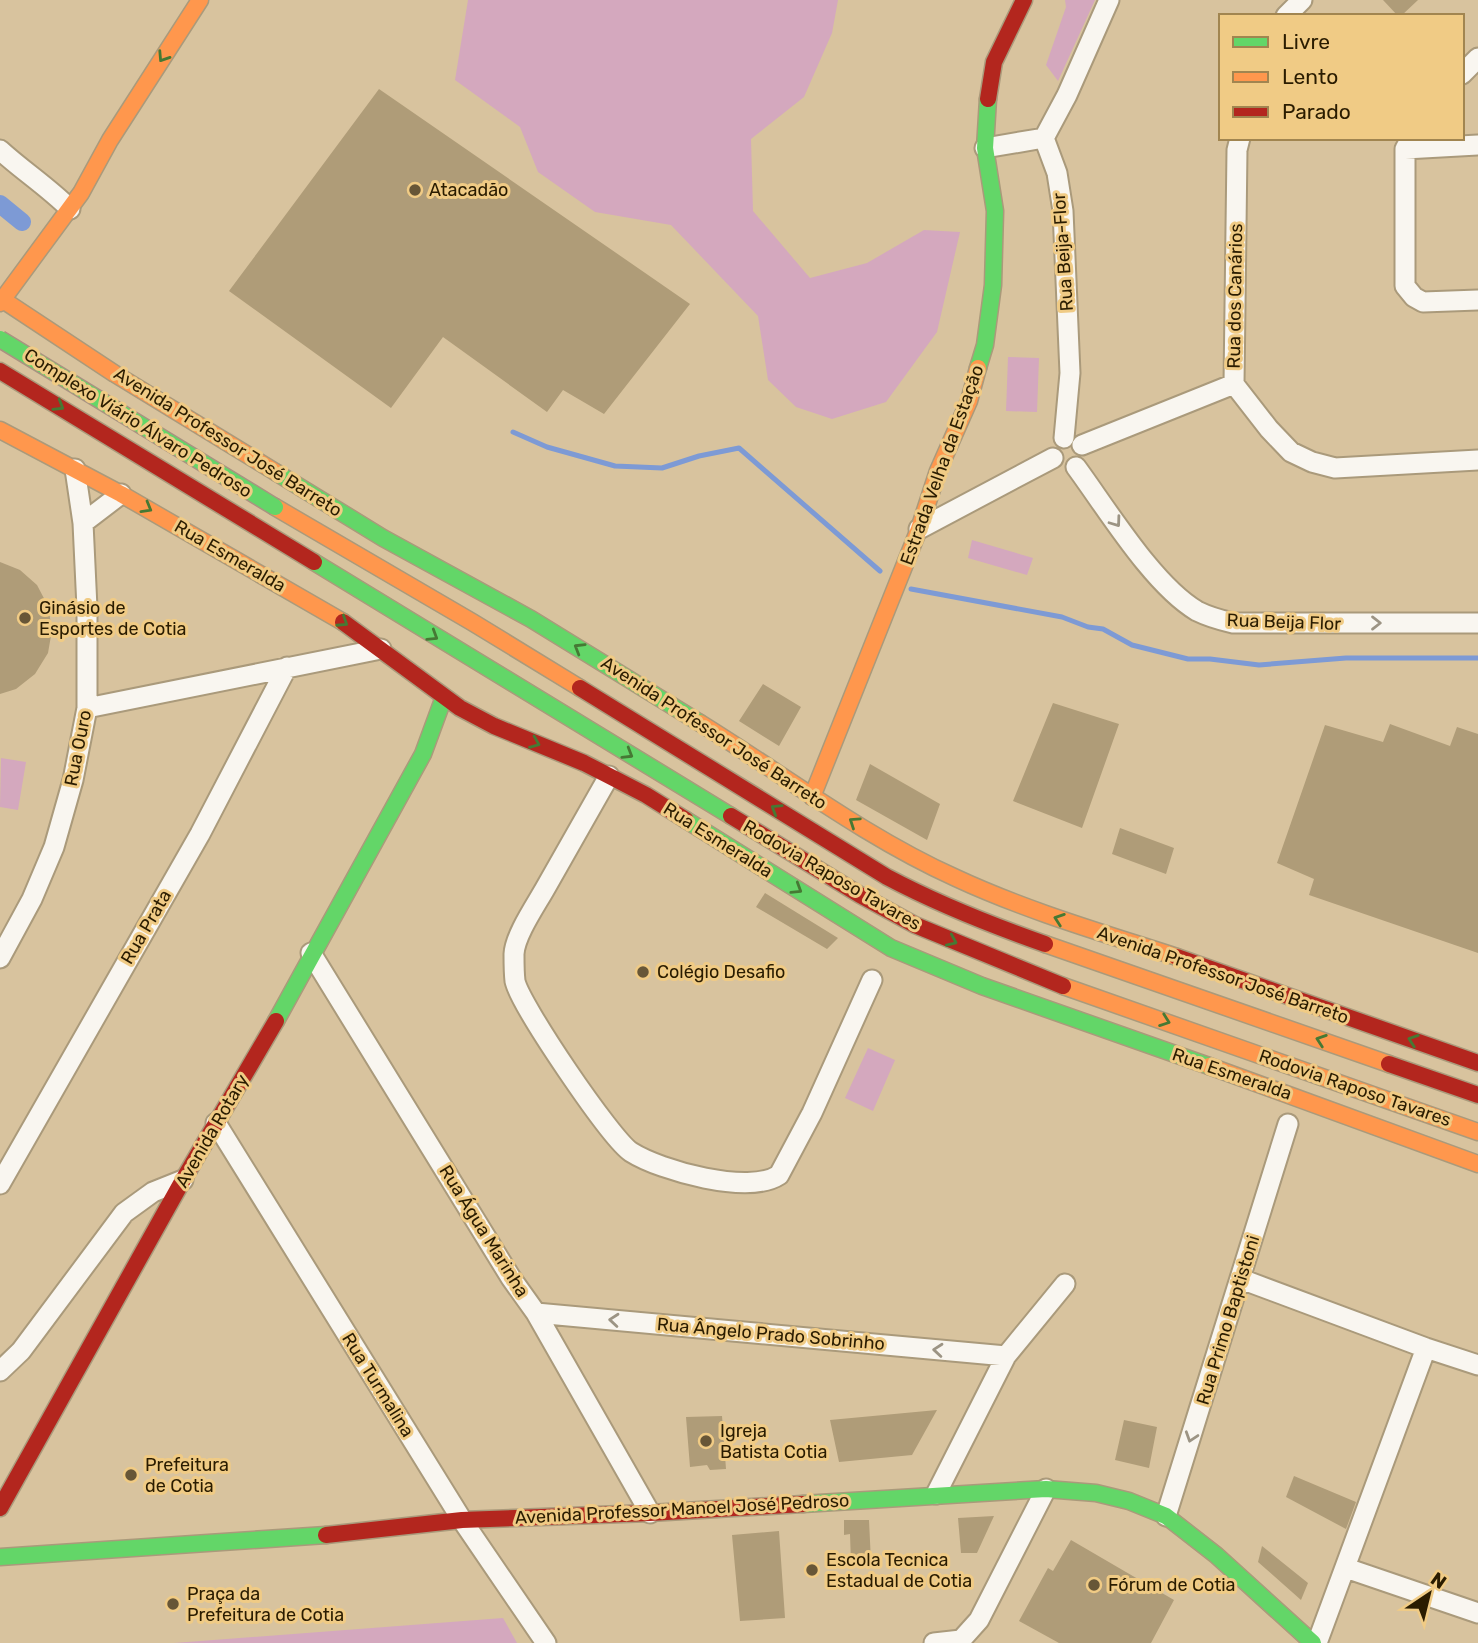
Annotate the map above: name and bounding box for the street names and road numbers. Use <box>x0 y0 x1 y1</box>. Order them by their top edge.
street label: Rua Beija-Flor <box>1048 192 1078 312</box>
street label: Rua dos Canários <box>1223 223 1247 369</box>
street label: Complexo Viário Álvaro Pedroso <box>20 344 256 502</box>
street label: Estrada Velha da Estação <box>896 362 988 568</box>
street label: Avenida Professor José Barreto <box>110 363 346 521</box>
street label: Rua Esmeralda <box>170 515 290 597</box>
street label: Rua Beija Flor <box>1226 609 1342 635</box>
street label: Avenida Professor José Barreto <box>597 652 831 814</box>
street label: Rua Ouro <box>60 708 96 788</box>
street label: Rua Esmeralda <box>659 798 777 882</box>
street label: Rodovia Raposo Tavares <box>739 815 925 935</box>
street label: Rua Prata <box>116 886 176 968</box>
street label: Avenida Professor José Barreto <box>1094 922 1352 1028</box>
street label: Rua Esmeralda <box>1169 1043 1295 1105</box>
street label: Rodovia Raposo Tavares <box>1256 1045 1454 1131</box>
street label: Avenida Rotary <box>171 1070 253 1192</box>
street label: Rua Água Marinha <box>435 1161 533 1301</box>
street label: Rua Primo Baptistoni <box>1192 1233 1264 1407</box>
street label: Rua Ângelo Prado Sobrinho <box>656 1313 886 1355</box>
street label: Rua Turmalina <box>337 1329 419 1441</box>
street label: Avenida Professor Manoel José Pedroso <box>514 1489 850 1529</box>

